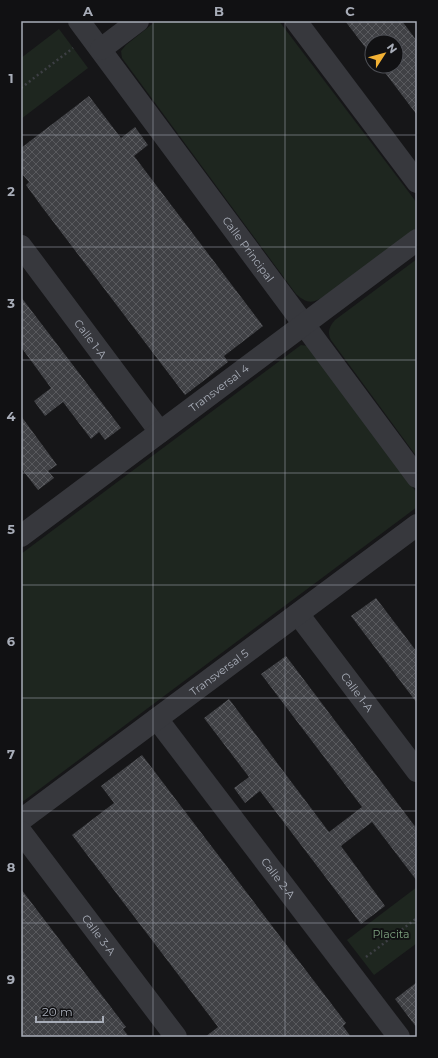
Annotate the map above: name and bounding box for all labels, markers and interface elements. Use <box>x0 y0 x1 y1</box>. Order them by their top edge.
text: A <box>82 3 94 19</box>
text: B <box>214 3 224 19</box>
text: C <box>345 3 355 19</box>
north arrow <box>364 34 404 74</box>
text: N <box>384 40 400 56</box>
text: 1 <box>8 70 14 86</box>
text: 2 <box>7 183 15 199</box>
street label: Calle Principal <box>219 214 277 285</box>
text: 3 <box>6 295 15 311</box>
street label: Calle 1-A <box>71 316 110 361</box>
street label: Transversal 4 <box>186 361 252 415</box>
text: 4 <box>7 408 16 424</box>
text: 5 <box>7 521 15 537</box>
text: 6 <box>7 633 16 649</box>
street label: Transversal 5 <box>187 646 251 699</box>
street label: Calle 1-A <box>338 670 377 715</box>
text: 7 <box>7 746 15 762</box>
street label: Calle 2-A <box>258 855 298 902</box>
text: 8 <box>7 859 16 875</box>
street label: Calle 3-A <box>79 912 119 958</box>
park label: Placita <box>372 927 410 941</box>
text: 9 <box>7 971 15 987</box>
scale bar <box>36 998 103 1024</box>
text: 20 m <box>42 1004 73 1019</box>

